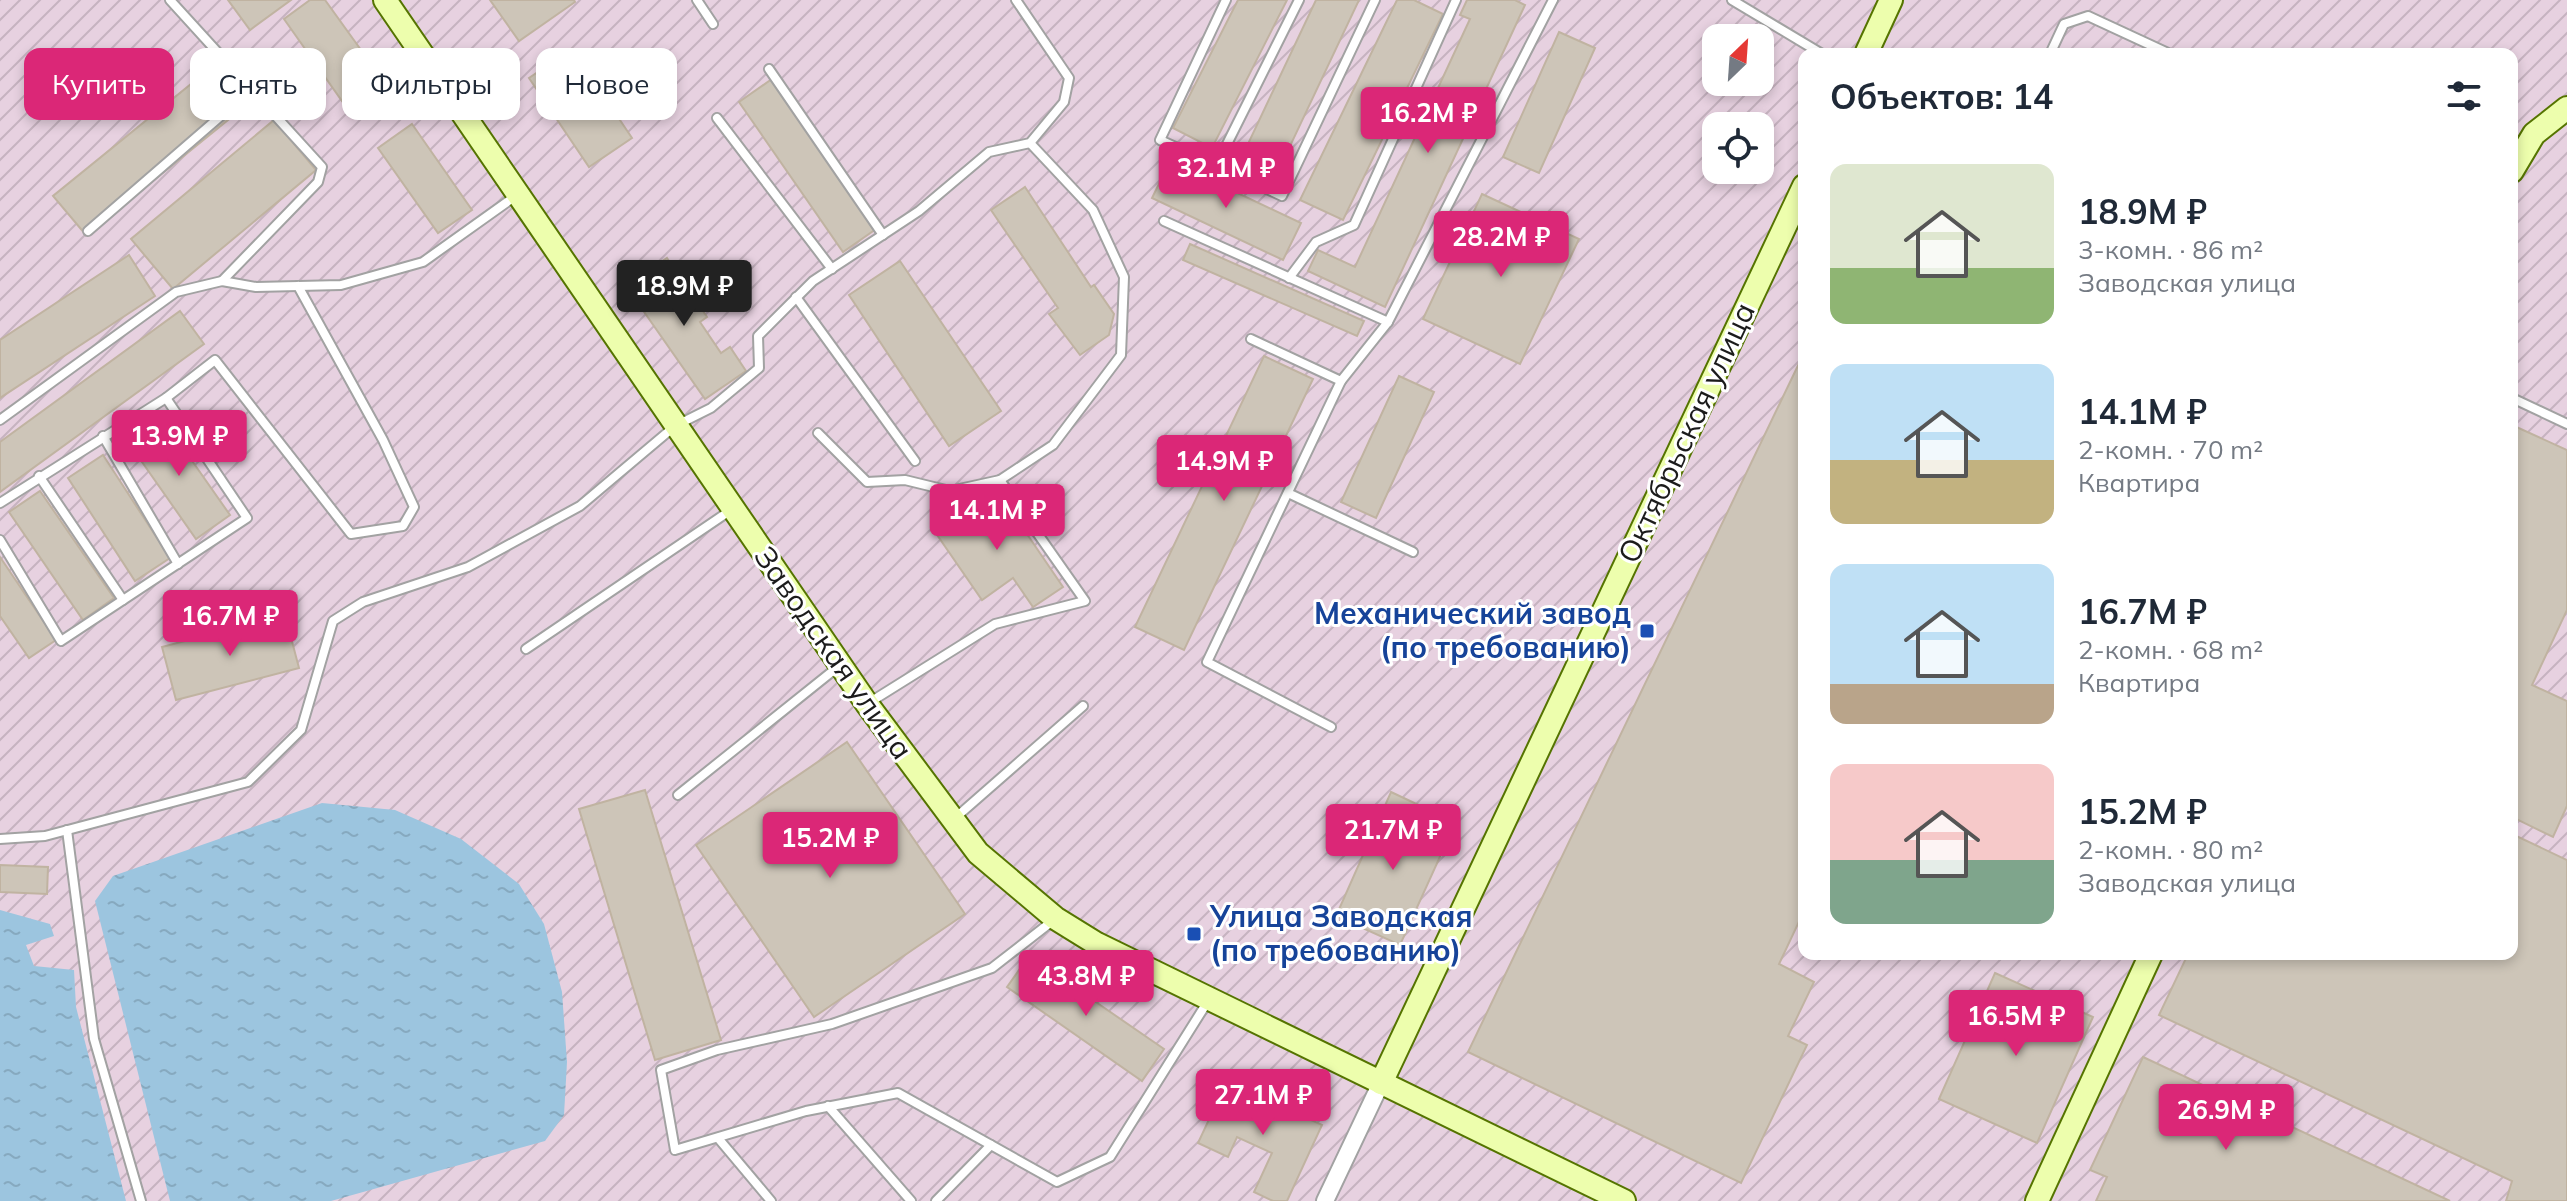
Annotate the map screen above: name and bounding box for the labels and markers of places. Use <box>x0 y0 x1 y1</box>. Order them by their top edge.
pin: 16.2M ₽ <box>1354 87 1502 155</box>
pin: 32.1M ₽ <box>1152 142 1300 210</box>
pin: 28.2M ₽ <box>1427 211 1575 279</box>
pin: 18.9M ₽ <box>610 260 758 328</box>
pin: 13.9M ₽ <box>105 410 253 478</box>
pin: 14.9M ₽ <box>1150 435 1298 503</box>
pin: 14.1M ₽ <box>923 484 1071 552</box>
pin: 16.7M ₽ <box>156 590 304 658</box>
place label: Механический завод (по требованию) <box>1314 594 1631 666</box>
marker: Механический завод (по требованию) <box>1638 622 1656 640</box>
pin: 21.7M ₽ <box>1319 804 1467 872</box>
pin: 15.2M ₽ <box>756 812 904 880</box>
place label: Улица Заводская (по требованию) <box>1209 897 1473 969</box>
marker: Улица Заводская (по требованию) <box>1185 925 1203 943</box>
pin: 43.8M ₽ <box>1012 950 1160 1018</box>
pin: 16.5M ₽ <box>1942 990 2090 1058</box>
pin: 27.1M ₽ <box>1189 1069 1337 1137</box>
pin: 26.9M ₽ <box>2152 1084 2300 1152</box>

